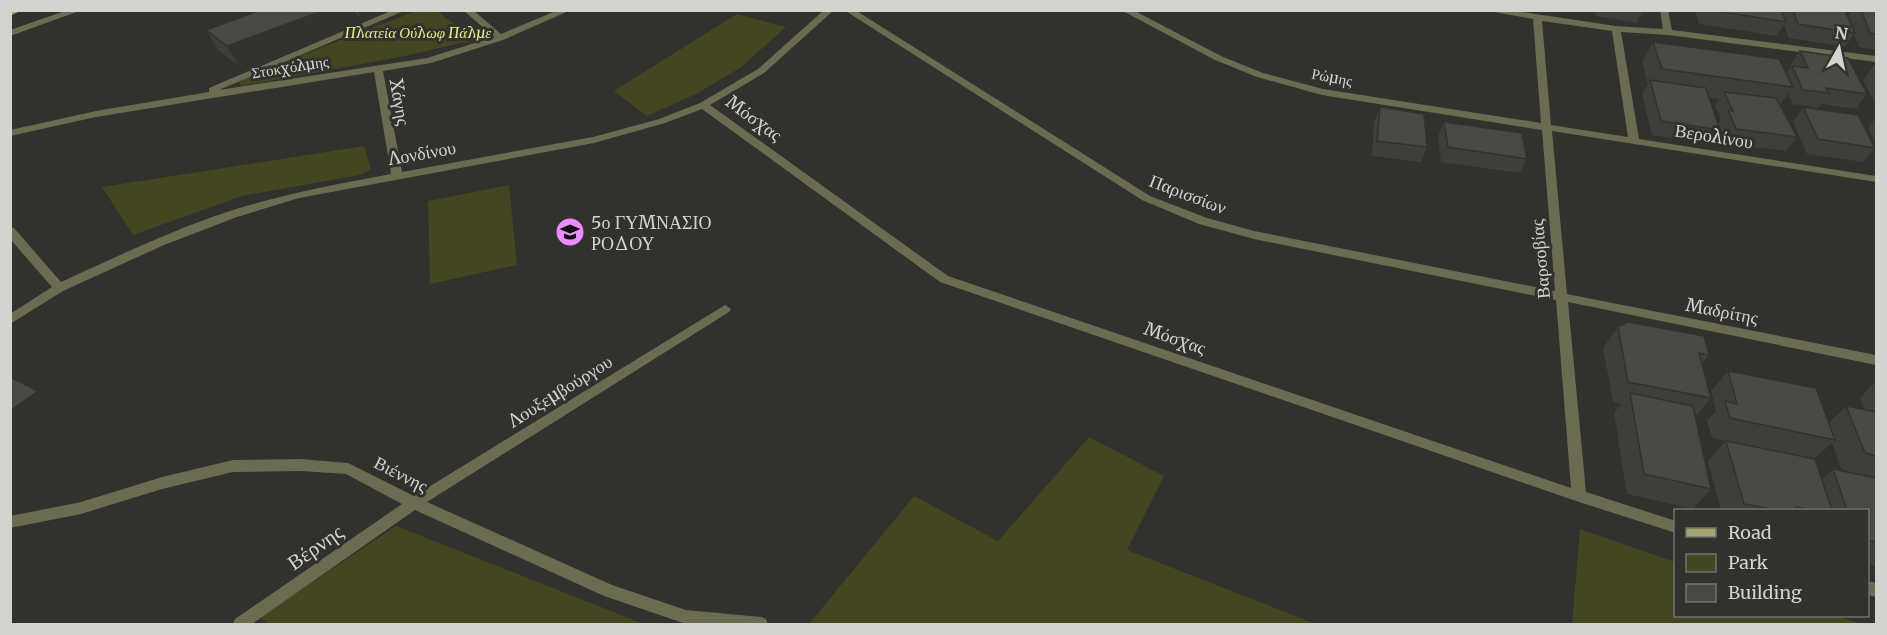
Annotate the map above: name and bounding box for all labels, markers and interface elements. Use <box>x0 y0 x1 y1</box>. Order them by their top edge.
north arrow <box>1809 18 1869 78</box>
text: N <box>1834 22 1850 44</box>
park label: Πλατεία Ούλωφ Πάλμε <box>345 23 491 42</box>
street label: Στοκχόλμης <box>250 52 330 82</box>
street label: Ρώμης <box>1310 64 1354 90</box>
street label: Χάγης <box>385 77 415 127</box>
street label: Μόσχας <box>721 90 787 146</box>
street label: Βερολίνου <box>1673 118 1755 154</box>
street label: Λονδίνου <box>385 136 458 170</box>
street label: Παρισσίων <box>1146 169 1230 219</box>
place label: 5ο ΓΥΜΝΑΣΙΟ ΡΟΔΟΥ <box>591 211 712 255</box>
school or university icon: 5ο ΓΥΜΝΑΣΙΟ ΡΟΔΟΥ <box>554 216 586 248</box>
street label: Βαρσοβίας <box>1525 218 1555 300</box>
street label: Μαδρίτης <box>1684 293 1760 329</box>
street label: Μόσχας <box>1141 317 1209 359</box>
street label: Λουξεμβούργου <box>503 350 616 433</box>
street label: Βιέννης <box>370 451 432 497</box>
legend <box>1674 509 1869 617</box>
street label: Βέρνης <box>282 518 349 576</box>
text: Road <box>1728 521 1772 544</box>
text: Park <box>1728 551 1769 574</box>
text: Building <box>1728 581 1802 604</box>

